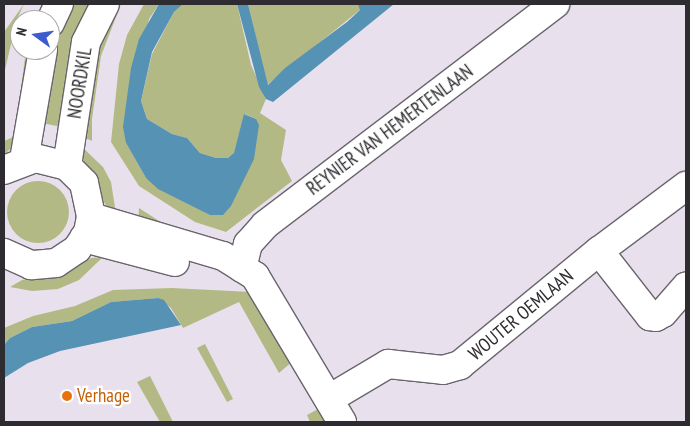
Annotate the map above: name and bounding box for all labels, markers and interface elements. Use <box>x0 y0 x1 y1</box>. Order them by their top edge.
north arrow <box>10 10 60 60</box>
text: N <box>12 26 31 37</box>
street label: NOORDKIL <box>63 46 97 120</box>
street label: REYNIER VAN HEMERTENLAAN <box>302 60 478 200</box>
street label: WOUTER OEMLAAN <box>464 265 578 365</box>
place label: Verhage <box>77 385 130 407</box>
marker: Verhage <box>61 390 73 402</box>

